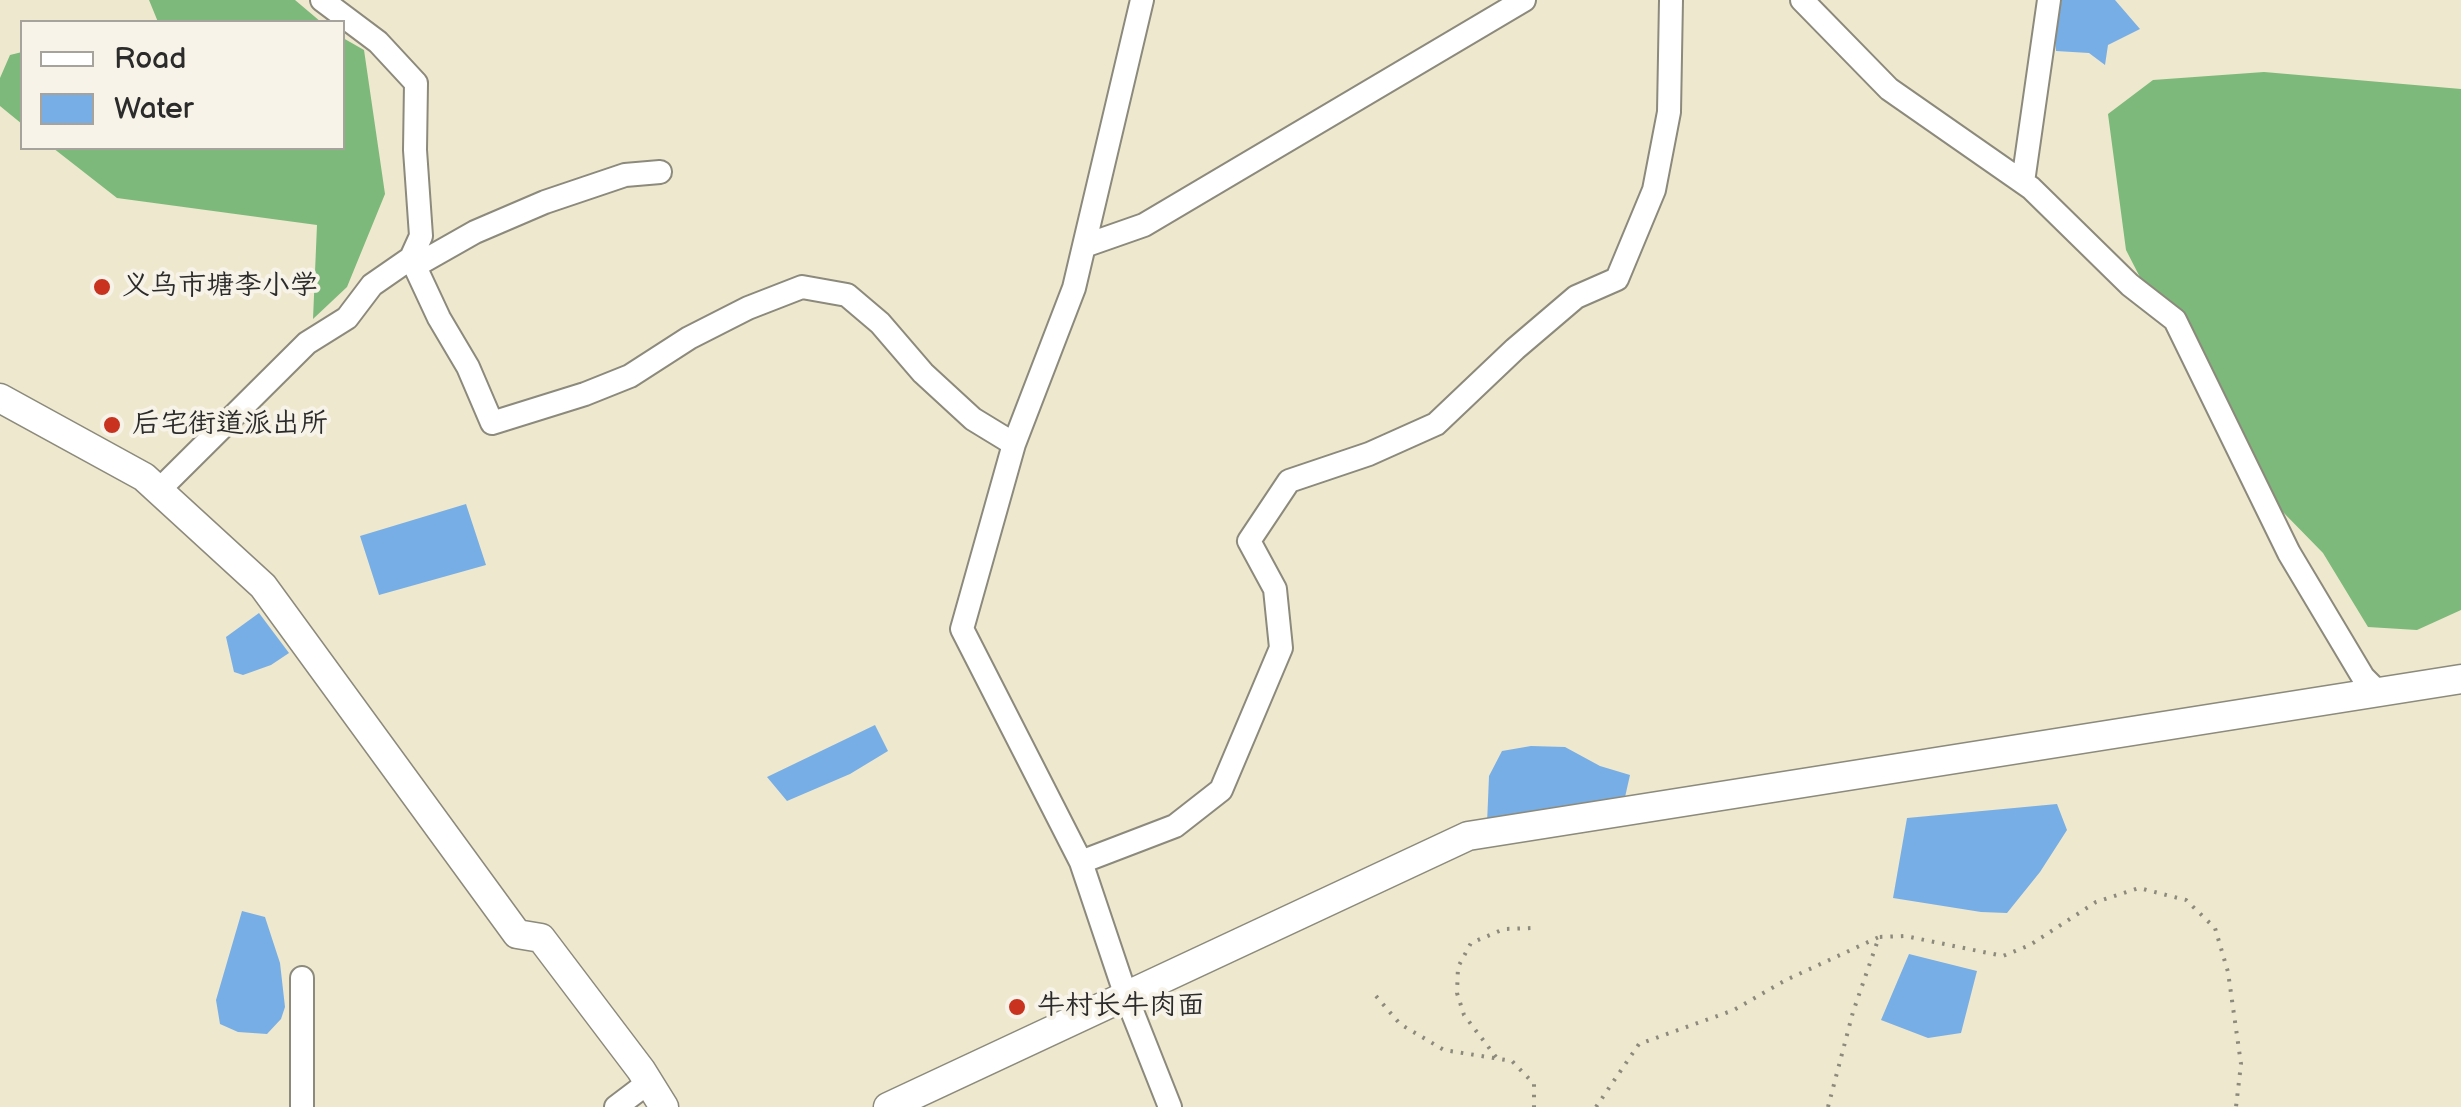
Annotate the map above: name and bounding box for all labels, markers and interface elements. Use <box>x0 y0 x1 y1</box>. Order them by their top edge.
legend <box>20 20 345 150</box>
text: Road <box>114 41 187 77</box>
text: Water <box>114 91 194 127</box>
place label: 义乌市塘李小学 <box>122 270 318 304</box>
marker: 义乌市塘李小学 <box>91 276 113 298</box>
place label: 后宅街道派出所 <box>132 408 328 442</box>
marker: 后宅街道派出所 <box>101 414 123 436</box>
place label: 牛村长牛肉面 <box>1037 990 1205 1024</box>
marker: 牛村长牛肉面 <box>1006 996 1028 1018</box>

